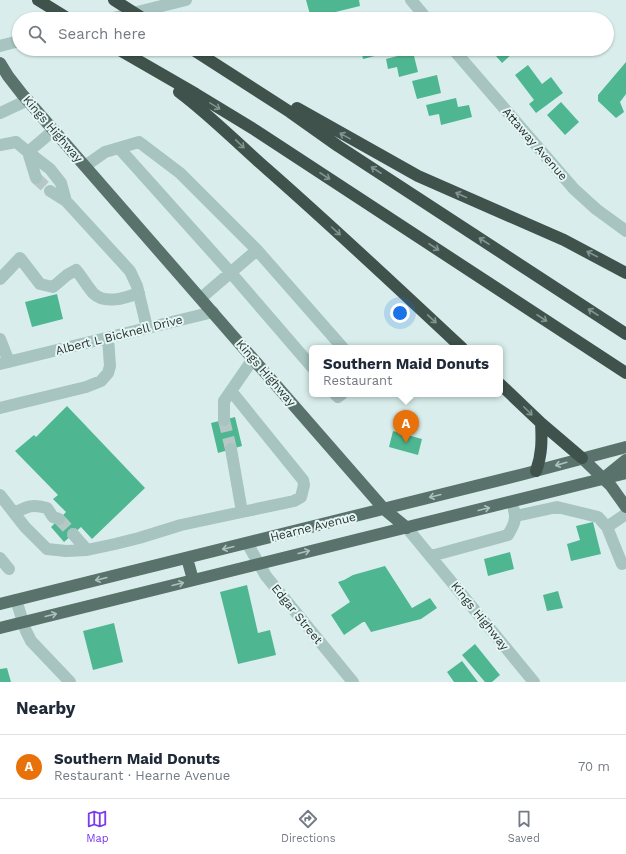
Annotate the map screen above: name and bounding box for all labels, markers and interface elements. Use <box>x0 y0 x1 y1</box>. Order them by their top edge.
search box <box>12 12 614 56</box>
icon: search <box>26 23 48 45</box>
text: Search here <box>58 25 146 43</box>
street label: Kings Highway <box>20 93 86 166</box>
one-way arrow <box>209 102 220 110</box>
street label: Attaway Avenue <box>500 105 570 183</box>
one-way arrow <box>339 131 351 139</box>
one-way arrow <box>235 139 245 149</box>
one-way arrow <box>370 166 381 175</box>
one-way arrow <box>319 172 330 180</box>
one-way arrow <box>455 191 467 198</box>
one-way arrow <box>331 226 341 235</box>
one-way arrow <box>479 237 490 246</box>
one-way arrow <box>428 243 439 252</box>
one-way arrow <box>586 250 598 257</box>
your location <box>390 303 410 323</box>
one-way arrow <box>587 308 599 316</box>
street label: Albert L Bicknell Drive <box>54 312 184 358</box>
one-way arrow <box>427 314 437 324</box>
one-way arrow <box>537 314 548 323</box>
street label: Kings Highway <box>233 337 299 410</box>
popup <box>309 345 503 397</box>
text: Southern Maid Donuts <box>323 355 489 373</box>
text: Restaurant <box>323 373 393 388</box>
one-way arrow <box>523 406 533 416</box>
pin: A <box>393 410 419 443</box>
one-way arrow <box>555 461 568 468</box>
one-way arrow <box>429 493 442 501</box>
one-way arrow <box>478 505 491 512</box>
street label: Hearne Avenue <box>269 510 357 544</box>
one-way arrow <box>221 544 234 552</box>
one-way arrow <box>297 548 310 556</box>
one-way arrow <box>95 576 108 583</box>
street label: Kings Highway <box>448 579 512 653</box>
one-way arrow <box>171 580 184 587</box>
street label: Edgar Street <box>269 581 325 647</box>
one-way arrow <box>45 611 58 619</box>
text: Nearby <box>16 698 75 718</box>
text: Southern Maid Donuts <box>54 750 220 768</box>
text: A <box>25 759 33 774</box>
text: 70 m <box>578 759 610 774</box>
text: Restaurant · Hearne Avenue <box>54 768 230 783</box>
tab: Map <box>86 808 109 845</box>
tab: Directions <box>281 808 335 845</box>
tab: Saved <box>508 808 540 845</box>

